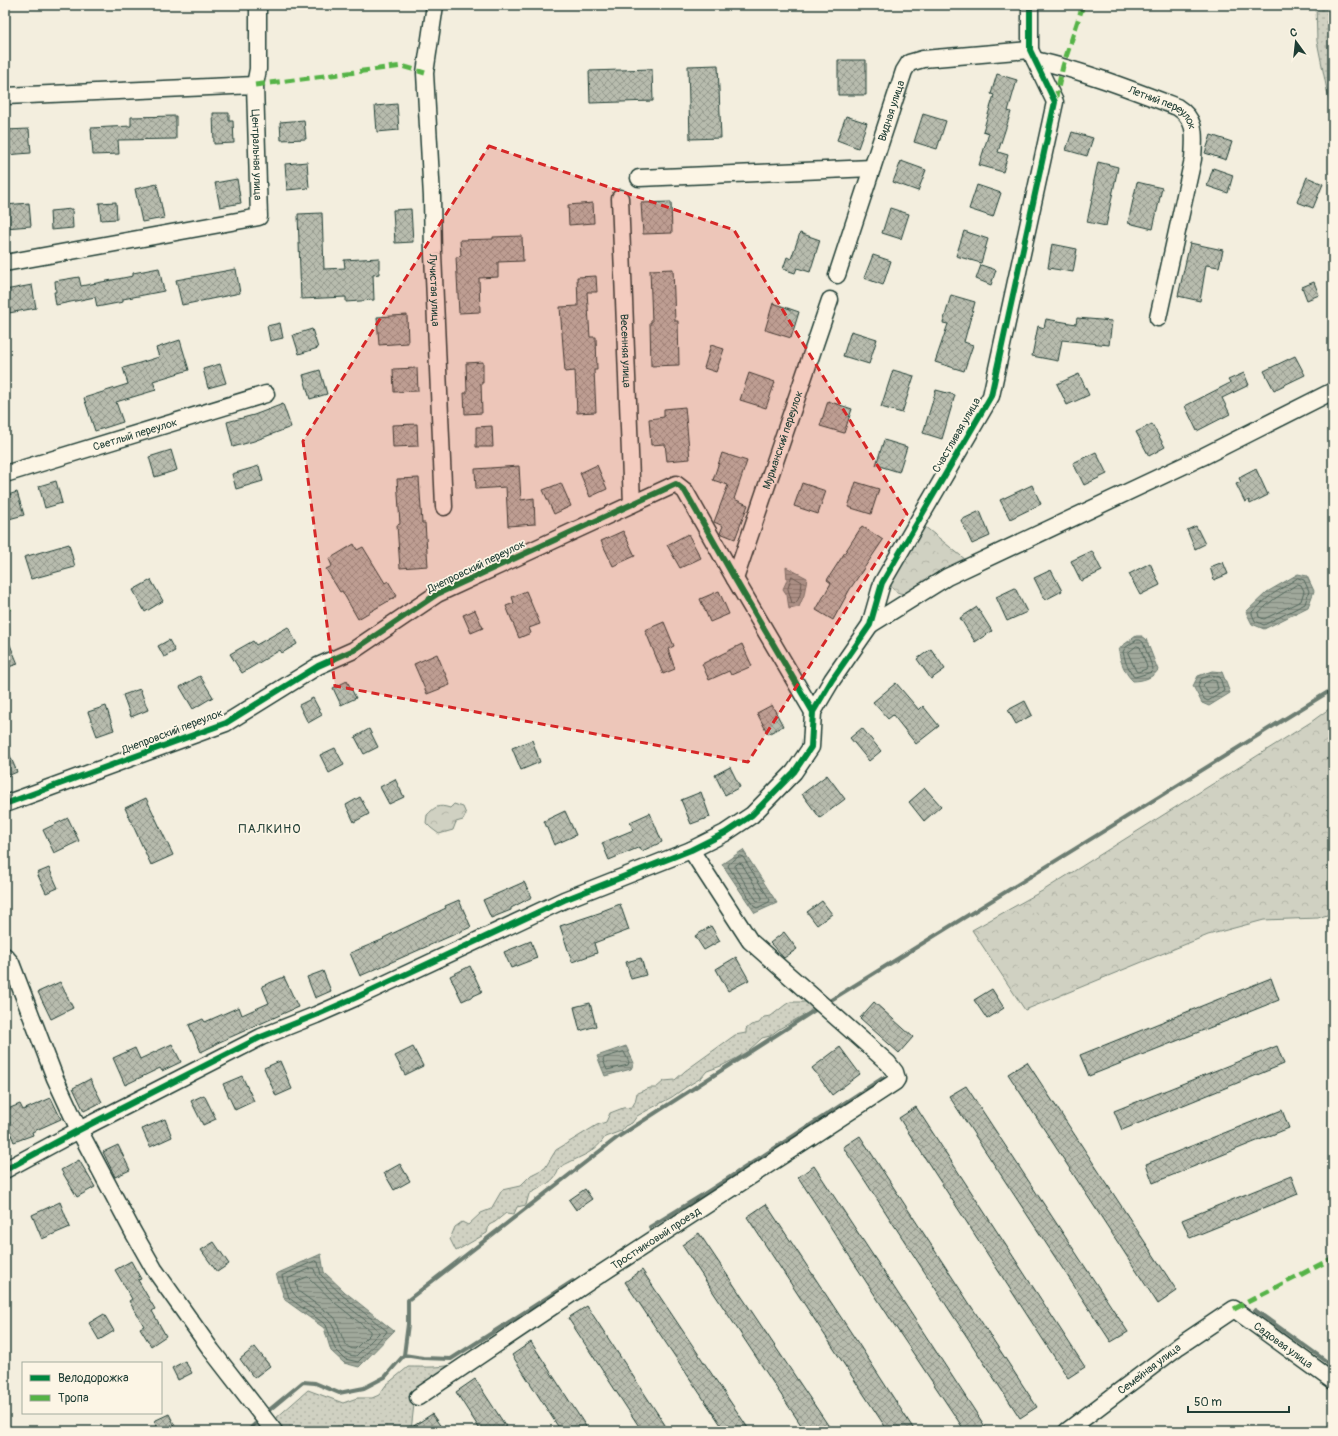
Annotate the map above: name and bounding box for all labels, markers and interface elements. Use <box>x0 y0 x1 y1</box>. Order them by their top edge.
north arrow <box>1276 22 1316 62</box>
text: С <box>1289 26 1299 40</box>
street label: Видная улица <box>875 79 908 143</box>
street label: Летний переулок <box>1126 83 1199 131</box>
street label: Центральная улица <box>249 109 264 200</box>
street label: Лучистая улица <box>426 252 442 327</box>
street label: Весенняя улица <box>618 314 633 388</box>
street label: Мурманский переулок <box>760 389 806 491</box>
street label: Счастливая улица <box>930 395 983 475</box>
street label: Светлый переулок <box>91 415 179 454</box>
street label: Днепровский переулок <box>424 537 528 596</box>
street label: Днепровский переулок <box>119 706 225 757</box>
district label: ПАЛКИНО <box>239 821 301 837</box>
street label: Тростниковый проезд <box>609 1204 704 1272</box>
street label: Садовая улица <box>1251 1320 1315 1371</box>
street label: Семейная улица <box>1115 1341 1183 1397</box>
legend <box>22 1362 162 1414</box>
text: Велодорожка <box>58 1371 129 1386</box>
scale bar <box>1188 1388 1289 1414</box>
text: Тропа <box>58 1391 89 1406</box>
text: 50 m <box>1194 1395 1222 1410</box>

